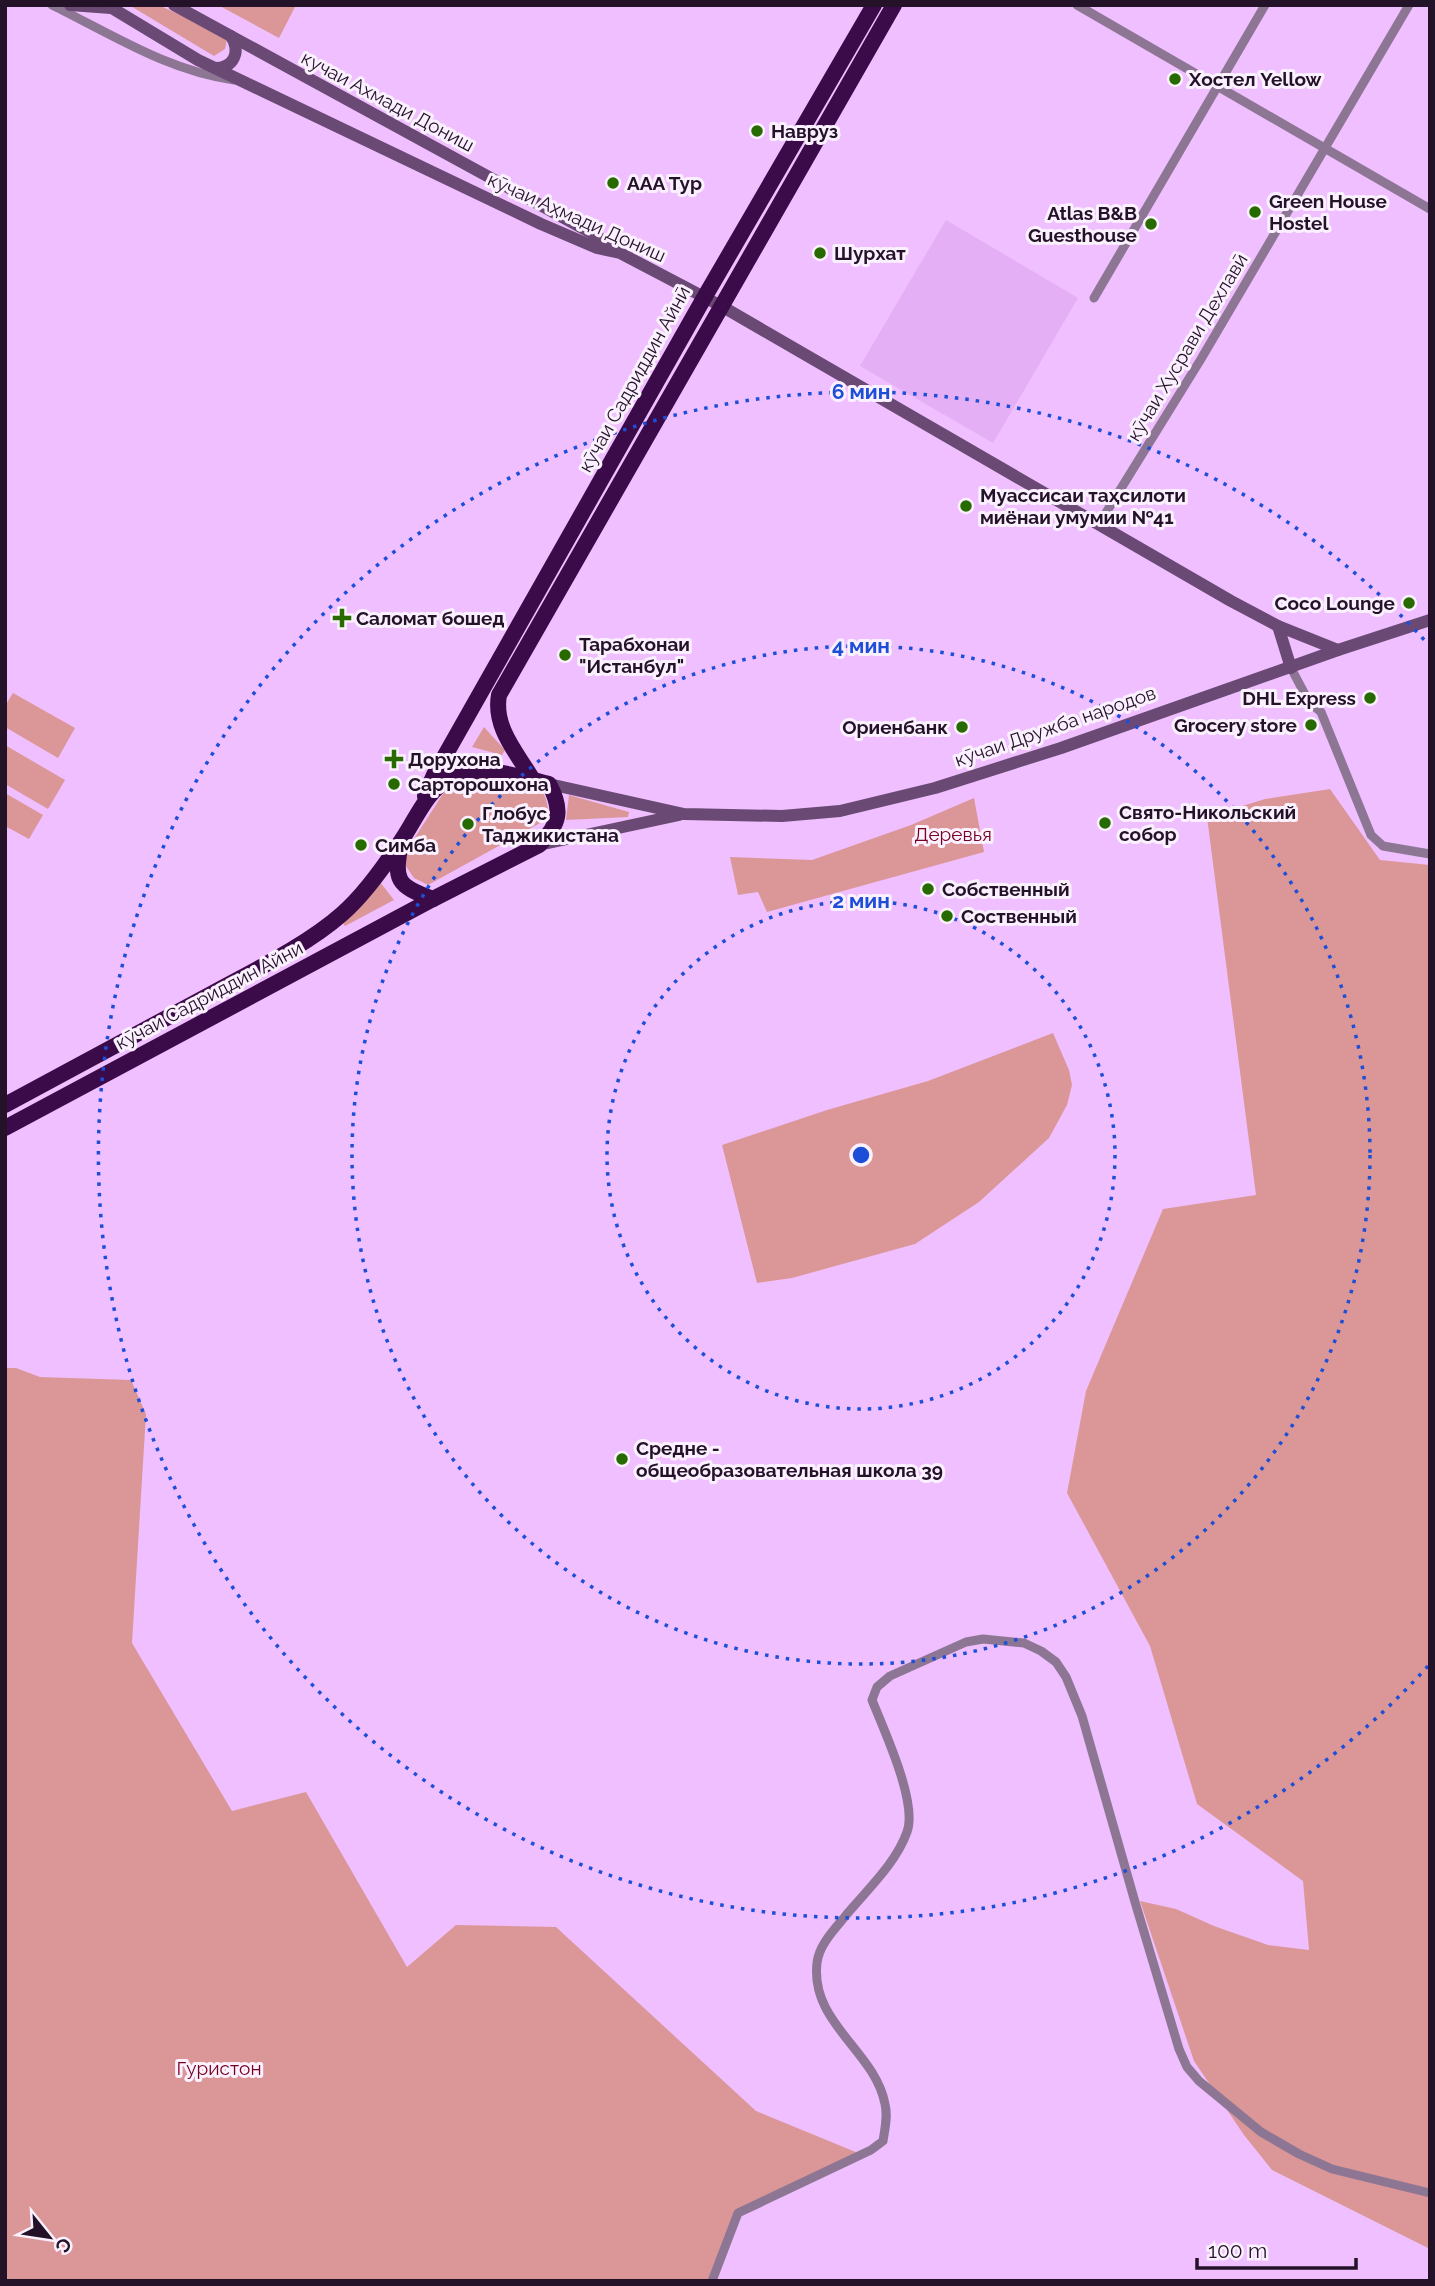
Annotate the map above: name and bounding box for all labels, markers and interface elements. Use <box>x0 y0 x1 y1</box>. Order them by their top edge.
street label: кучаи Ахмади Дониш <box>298 46 478 156</box>
place label: Хостел Yellow <box>1188 68 1322 90</box>
marker: Хостел Yellow <box>1167 71 1183 87</box>
place label: Навруз <box>771 120 838 142</box>
marker: Навруз <box>749 123 765 139</box>
street label: кӯчаи Аҳмади Дониш <box>485 168 669 266</box>
place label: ААА Тур <box>627 172 702 194</box>
marker: ААА Тур <box>605 175 621 191</box>
place label: Green House Hostel <box>1269 190 1387 234</box>
place label: Atlas B&B Guesthouse <box>1028 202 1137 246</box>
marker: Green House Hostel <box>1247 204 1263 220</box>
marker: Atlas B&B Guesthouse <box>1143 216 1159 232</box>
place label: Шурхат <box>834 242 906 264</box>
marker: Шурхат <box>812 245 828 261</box>
street label: кӯчаи Хусрави Дехлавӣ <box>1122 249 1252 445</box>
street label: кӯчаи Садриддин Айнӣ <box>574 282 694 476</box>
text: 6 мин <box>832 379 890 404</box>
place label: Муассисаи таҳсилоти миёнаи умумии №41 <box>980 484 1186 528</box>
marker: Муассисаи таҳсилоти миёнаи умумии №41 <box>958 498 974 514</box>
place label: Coco Lounge <box>1275 592 1395 614</box>
marker: Coco Lounge <box>1401 595 1417 611</box>
place label: Саломат бошед <box>356 607 504 629</box>
marker: Саломат бошед <box>334 610 350 626</box>
place label: Тарабхонаи "Истанбул" <box>579 633 690 677</box>
text: 4 мин <box>832 633 890 658</box>
marker: Тарабхонаи "Истанбул" <box>557 647 573 663</box>
street label: кӯчаи Дружба народов <box>952 681 1158 771</box>
place label: DHL Express <box>1242 687 1356 709</box>
marker: DHL Express <box>1362 690 1378 706</box>
place label: Grocery store <box>1174 714 1297 736</box>
place label: Ориенбанк <box>842 716 948 738</box>
marker: Grocery store <box>1303 717 1319 733</box>
marker: Ориенбанк <box>954 719 970 735</box>
place label: Дорухона <box>408 748 501 770</box>
marker: Дорухона <box>386 751 402 767</box>
place label: Сарторошхона <box>408 773 549 795</box>
marker: Сарторошхона <box>386 776 402 792</box>
place label: Свято-Никольский собор <box>1119 801 1296 845</box>
place label: Глобус Таджикистана <box>482 802 619 846</box>
marker: Свято-Никольский собор <box>1097 815 1113 831</box>
marker: Глобус Таджикистана <box>460 816 476 832</box>
park label: Деревья <box>914 823 992 845</box>
place label: Симба <box>375 834 436 856</box>
marker: Симба <box>353 837 369 853</box>
place label: Собственный <box>942 878 1070 900</box>
marker: Собственный <box>920 881 936 897</box>
text: 2 мин <box>832 888 890 913</box>
place label: Соственный <box>961 905 1077 927</box>
marker: Соственный <box>939 908 955 924</box>
street label: кӯчаи Садриддин Айни <box>112 936 306 1054</box>
centre of rings <box>849 1143 873 1167</box>
place label: Средне - общеобразовательная школа 39 <box>636 1437 943 1481</box>
marker: Средне - общеобразовательная школа 39 <box>614 1451 630 1467</box>
park label: Гуристон <box>177 2057 262 2079</box>
north arrow <box>14 2202 84 2272</box>
scale bar <box>1197 2226 1356 2270</box>
text: С <box>51 2234 77 2257</box>
text: 100 m <box>1208 2238 1267 2263</box>

